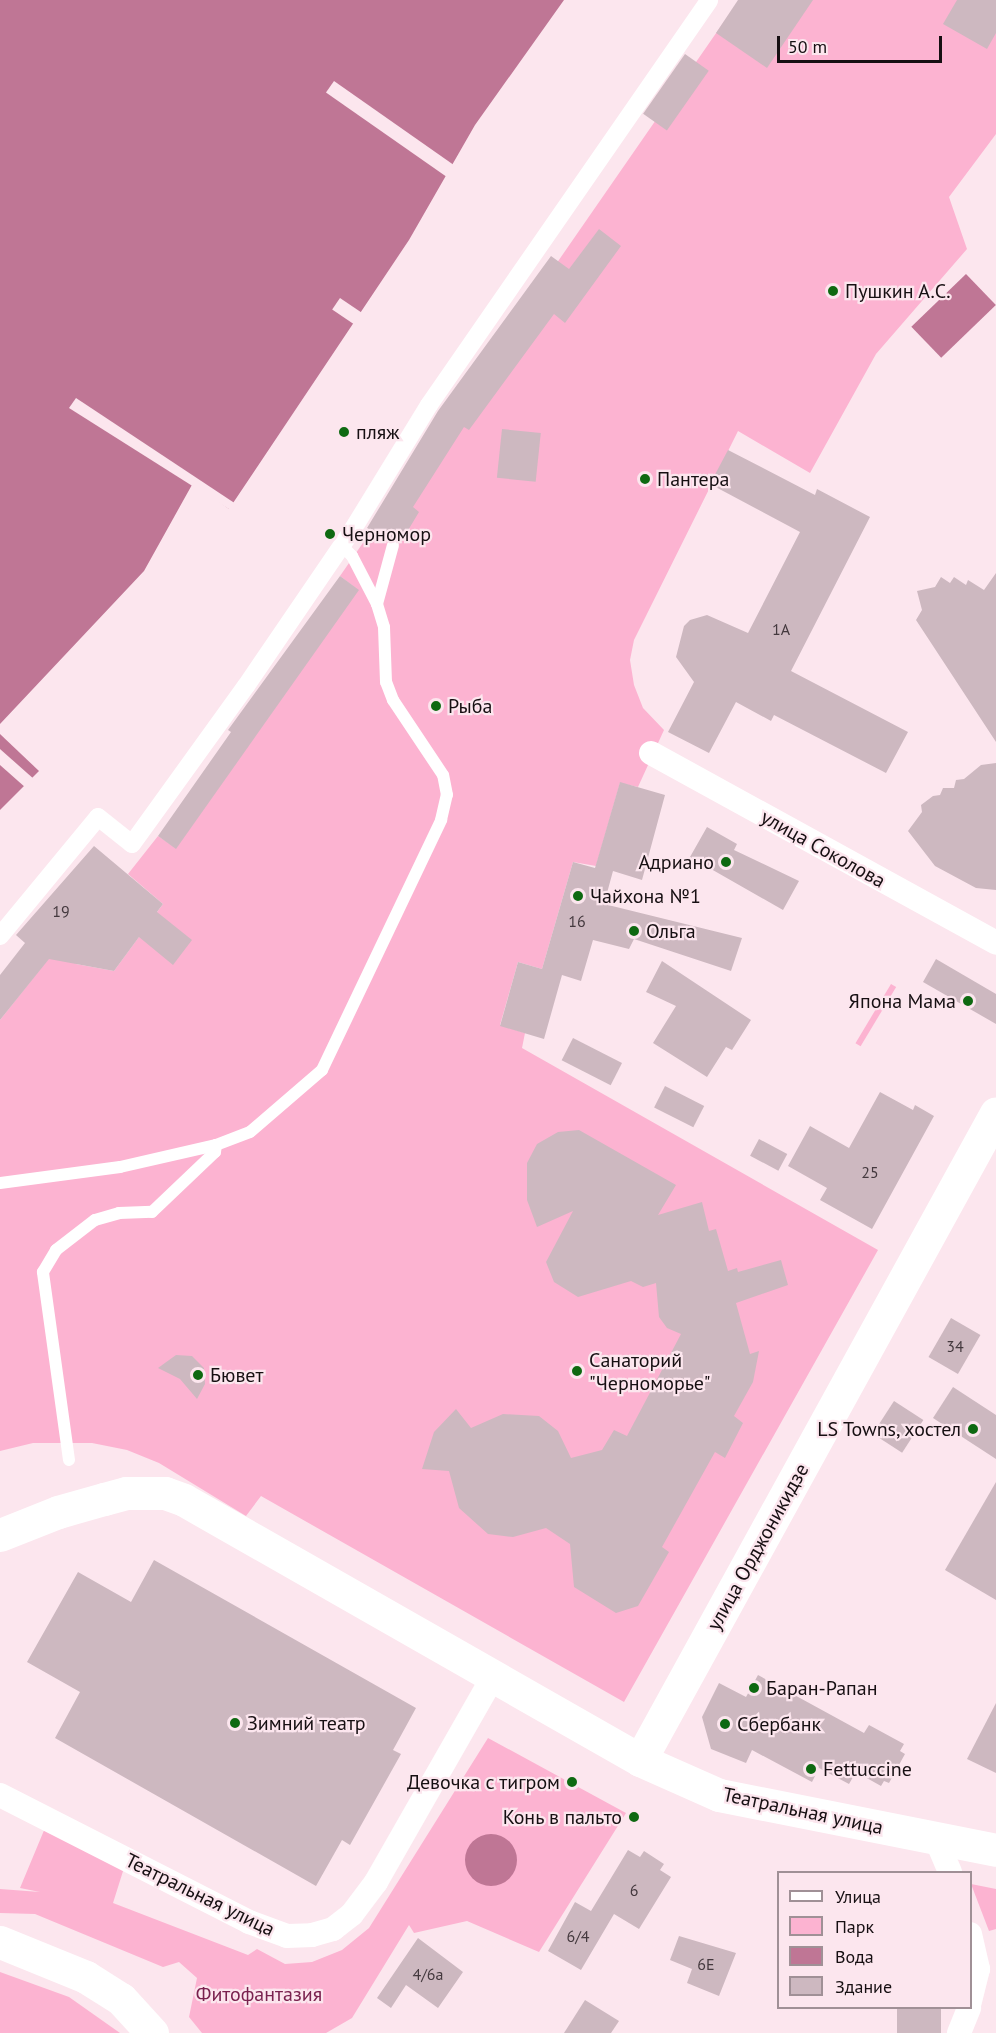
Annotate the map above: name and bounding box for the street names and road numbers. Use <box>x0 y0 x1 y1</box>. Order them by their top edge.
street label: улица Соколова <box>757 805 889 893</box>
street label: улица Орджоникидзе <box>702 1459 814 1635</box>
street label: Театральная улица <box>721 1782 885 1840</box>
street label: Театральная улица <box>121 1848 279 1942</box>

